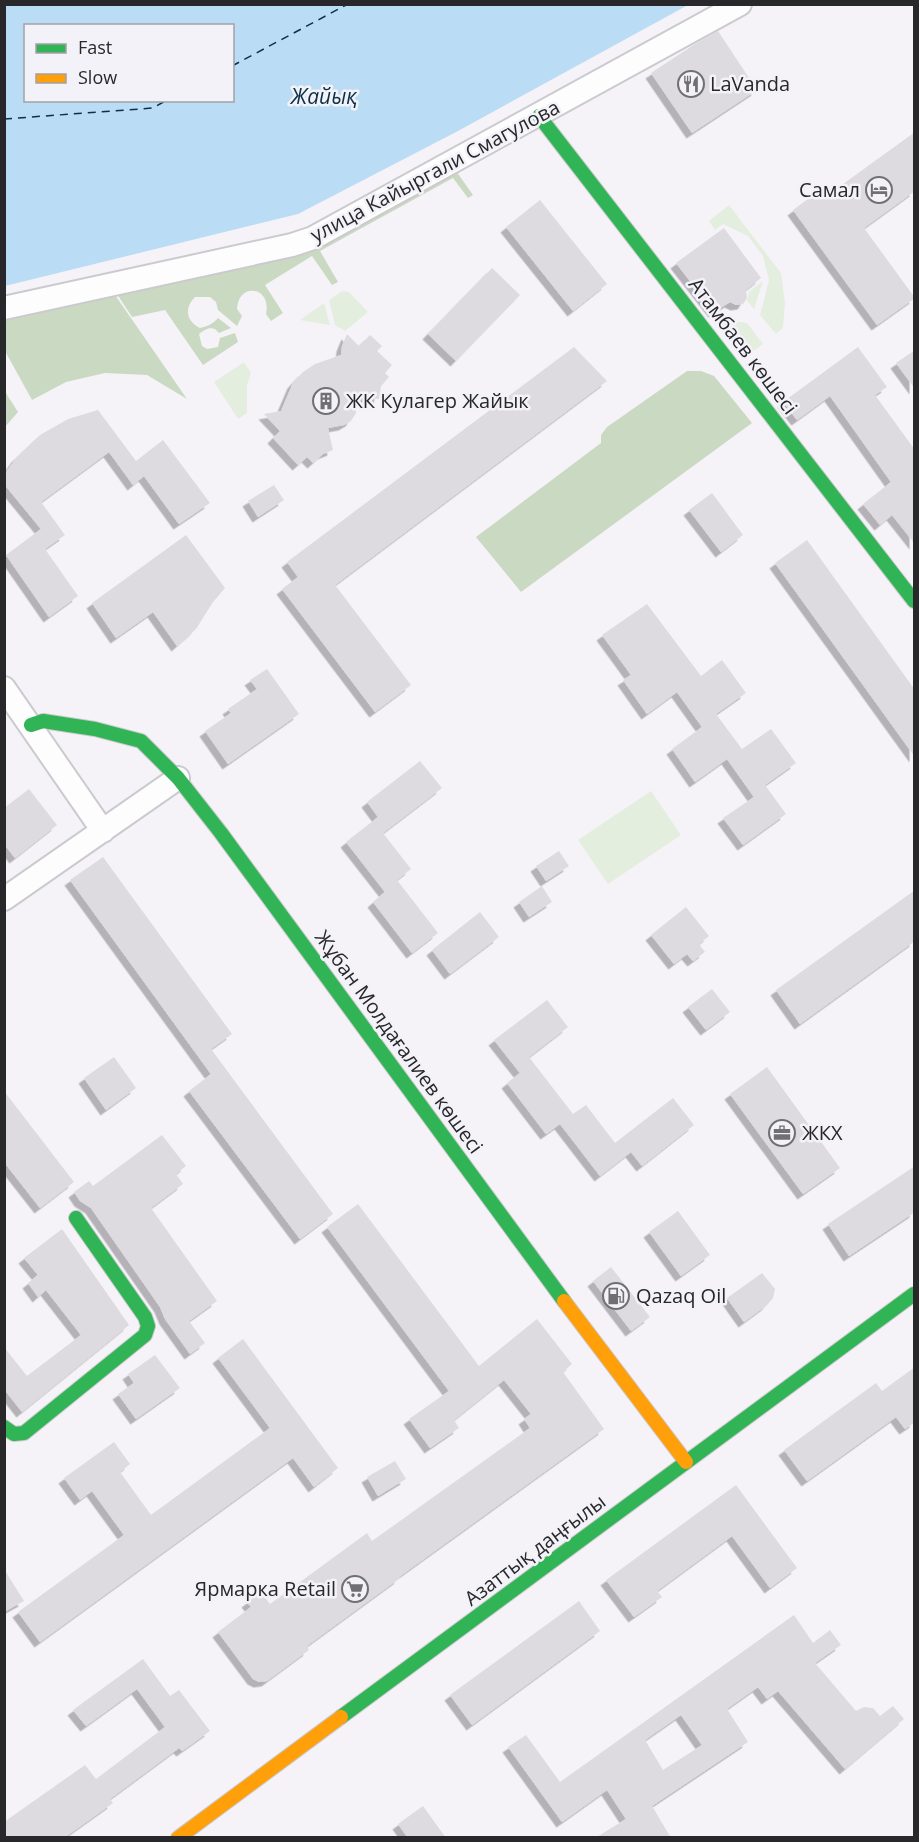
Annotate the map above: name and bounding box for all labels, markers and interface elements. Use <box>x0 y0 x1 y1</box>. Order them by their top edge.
legend <box>24 24 234 102</box>
text: Fast <box>78 35 112 59</box>
text: Slow <box>78 65 117 89</box>
restaurant icon: LaVanda <box>676 69 706 99</box>
place label: LaVanda <box>710 70 790 97</box>
water label: Жайық <box>290 82 357 110</box>
street label: улица Кайыргали Смагулова <box>305 93 564 248</box>
hotel icon: Самал <box>864 175 894 205</box>
place label: Самал <box>799 176 860 203</box>
street label: Атамбаев көшесі <box>683 272 804 420</box>
building icon: ЖК Кулагер Жайык <box>311 386 341 416</box>
place label: ЖК Кулагер Жайык <box>346 387 529 414</box>
street label: Жұбан Молдағалиев көшесі <box>309 925 490 1159</box>
office icon: ЖКХ <box>767 1118 797 1148</box>
place label: ЖКХ <box>802 1119 843 1146</box>
fuel station icon: Qazaq Oil <box>601 1281 631 1311</box>
place label: Qazaq Oil <box>636 1282 726 1309</box>
street label: Азаттық даңғылы <box>459 1488 611 1612</box>
supermarket icon: Ярмарка Retail <box>340 1574 370 1604</box>
place label: Ярмарка Retail <box>195 1575 336 1602</box>

